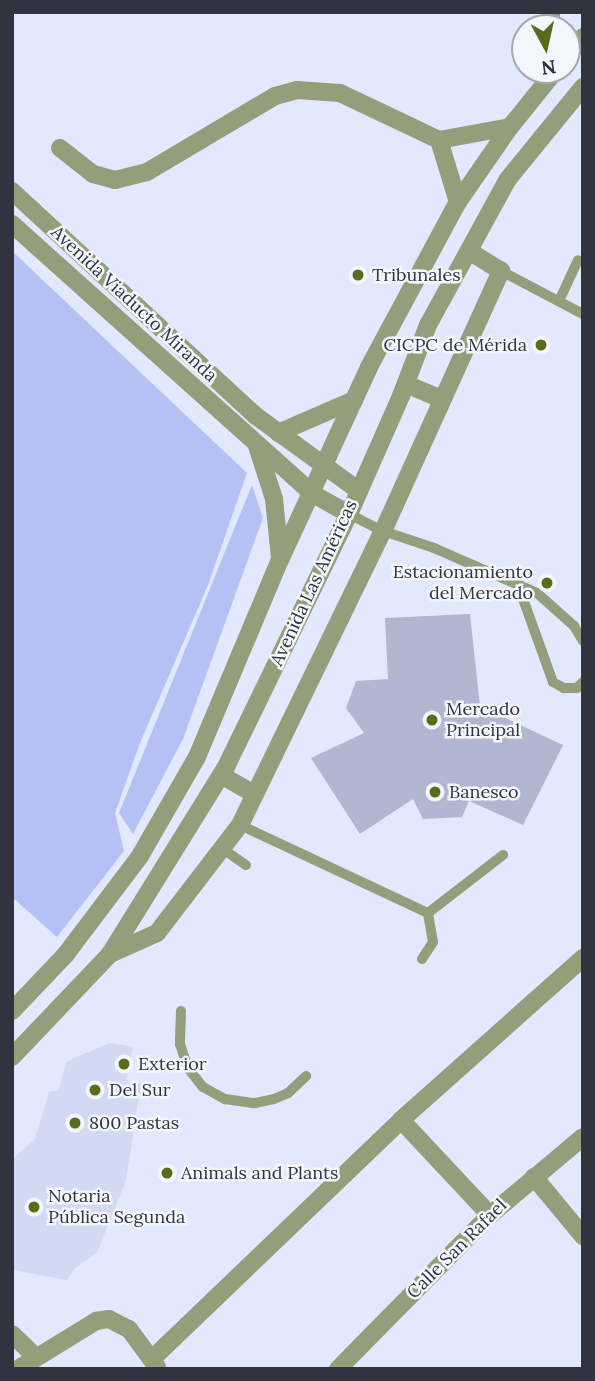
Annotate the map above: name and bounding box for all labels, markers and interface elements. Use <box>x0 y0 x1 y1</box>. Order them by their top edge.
north arrow <box>511 14 581 84</box>
text: N <box>540 55 558 81</box>
street label: Avenida Viaducto Miranda <box>47 221 221 387</box>
place label: Tribunales <box>372 264 461 286</box>
marker: Tribunales <box>350 267 366 283</box>
place label: CICPC de Mérida <box>383 334 527 356</box>
marker: CICPC de Mérida <box>533 337 549 353</box>
street label: Avenida Las Américas <box>266 497 362 669</box>
place label: Estacionamiento del Mercado <box>393 562 533 604</box>
marker: Estacionamiento del Mercado <box>539 575 555 591</box>
place label: Mercado Principal <box>446 699 520 742</box>
marker: Mercado Principal <box>424 712 440 728</box>
place label: Banesco <box>449 781 519 803</box>
marker: Banesco <box>427 784 443 800</box>
place label: Exterior <box>138 1053 207 1075</box>
marker: Exterior <box>116 1056 132 1072</box>
place label: Del Sur <box>109 1079 170 1101</box>
marker: Del Sur <box>87 1082 103 1098</box>
place label: 800 Pastas <box>89 1112 179 1134</box>
marker: 800 Pastas <box>67 1115 83 1131</box>
place label: Animals and Plants <box>181 1162 338 1184</box>
marker: Animals and Plants <box>159 1165 175 1181</box>
place label: Notaria Pública Segunda <box>48 1186 185 1228</box>
street label: Calle San Rafael <box>403 1195 511 1303</box>
marker: Notaria Pública Segunda <box>26 1199 42 1215</box>

